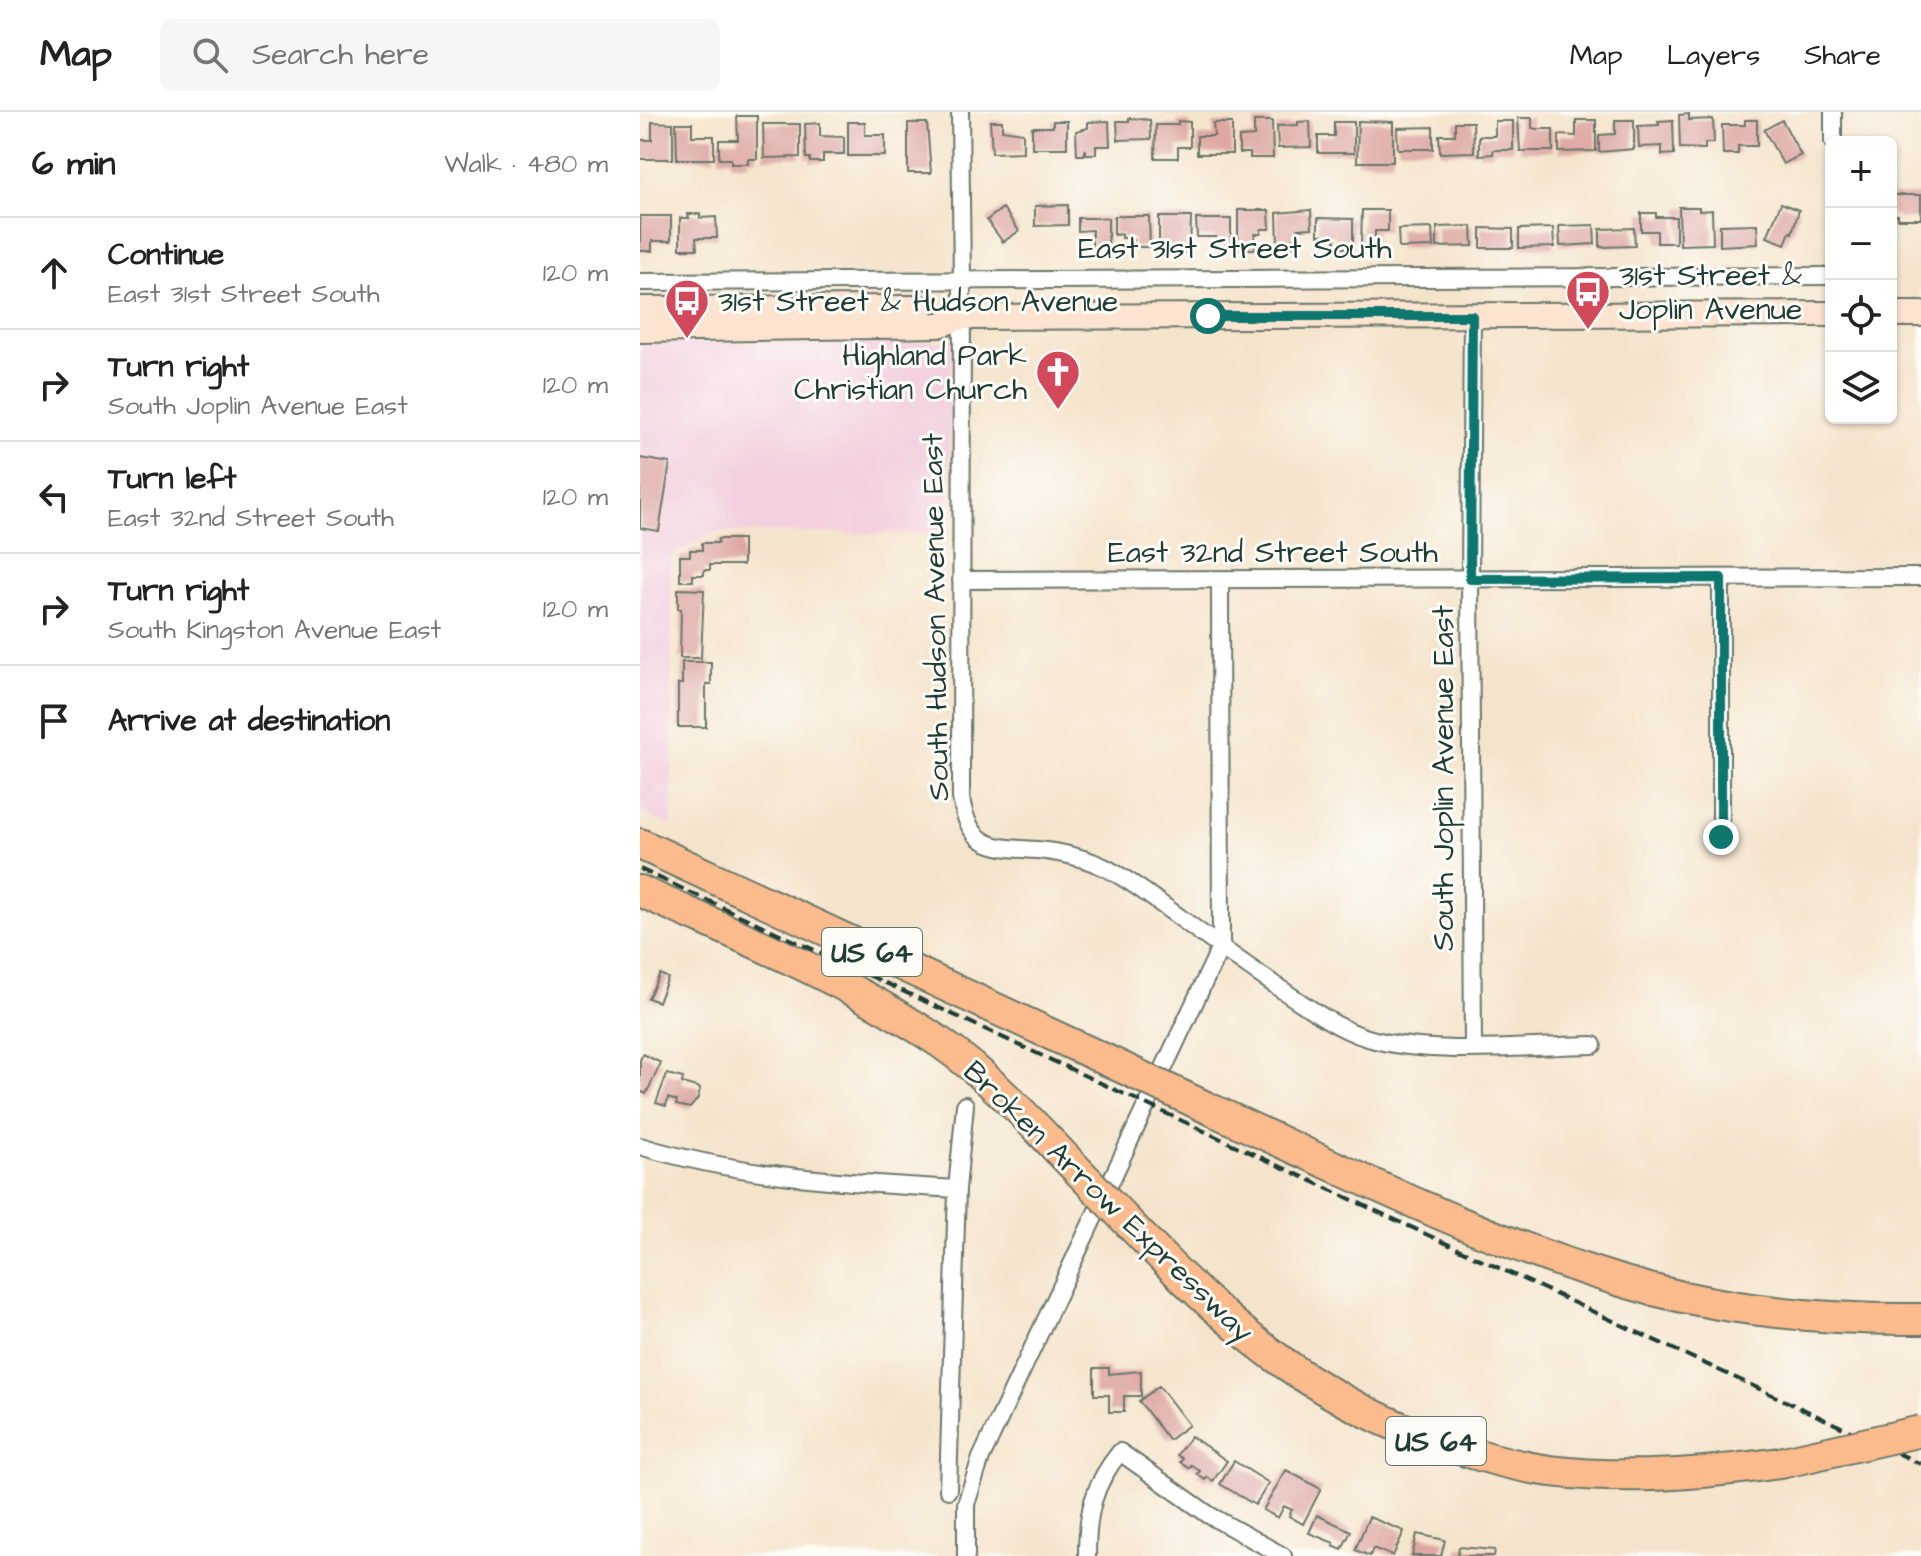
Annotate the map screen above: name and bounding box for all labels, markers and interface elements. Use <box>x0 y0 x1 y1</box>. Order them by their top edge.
search box <box>160 19 720 91</box>
text: Map <box>40 29 112 81</box>
icon: search <box>188 33 232 77</box>
text: Search here <box>252 34 429 76</box>
text: Map <box>1570 36 1623 75</box>
text: Layers <box>1667 36 1760 75</box>
text: Share <box>1804 36 1881 75</box>
map controls <box>1825 136 1897 424</box>
button: + <box>1825 136 1897 208</box>
text: 6 min <box>32 140 116 188</box>
text: Walk · 480 m <box>444 146 608 182</box>
button: − <box>1825 208 1897 280</box>
street label: East 31st Street South <box>1078 228 1392 270</box>
text: Continue <box>108 234 224 276</box>
icon: ahead <box>32 251 76 295</box>
text: 120 m <box>543 255 608 291</box>
place label: 31st Street & Joplin Avenue <box>1619 255 1803 331</box>
bus stop icon: 31st Street & Joplin Avenue <box>1564 268 1612 331</box>
text: East 31st Street South <box>108 276 380 312</box>
bus stop icon: 31st Street & Hudson Avenue <box>663 277 711 340</box>
button: locate <box>1825 280 1897 352</box>
place label: 31st Street & Hudson Avenue <box>718 281 1118 323</box>
route start <box>1190 298 1226 334</box>
place label: Highland Park Christian Church <box>794 335 1027 411</box>
text: Turn right <box>108 346 249 388</box>
church icon: Highland Park Christian Church <box>1034 348 1082 411</box>
button: layers <box>1825 352 1897 424</box>
icon: right <box>32 363 76 407</box>
text: 120 m <box>543 367 608 403</box>
text: South Joplin Avenue East <box>108 388 408 424</box>
street label: South Hudson Avenue East <box>912 433 960 801</box>
text: Turn left <box>108 458 236 500</box>
icon: left <box>32 475 76 519</box>
text: 120 m <box>543 479 608 515</box>
text: East 32nd Street South <box>108 500 394 536</box>
street label: East 32nd Street South <box>1108 532 1438 574</box>
text: Turn right <box>108 570 249 612</box>
icon: right <box>32 587 76 631</box>
text: 120 m <box>543 591 608 627</box>
street label: South Joplin Avenue East <box>1423 605 1465 951</box>
text: South Kingston Avenue East <box>108 612 441 648</box>
icon: arrive <box>32 699 76 743</box>
text: Arrive at destination <box>108 700 390 742</box>
route end <box>1703 819 1739 855</box>
road number: US 64 <box>822 928 922 976</box>
street label: Broken Arrow Expressway <box>953 1051 1263 1353</box>
road number: US 64 <box>1386 1417 1486 1465</box>

